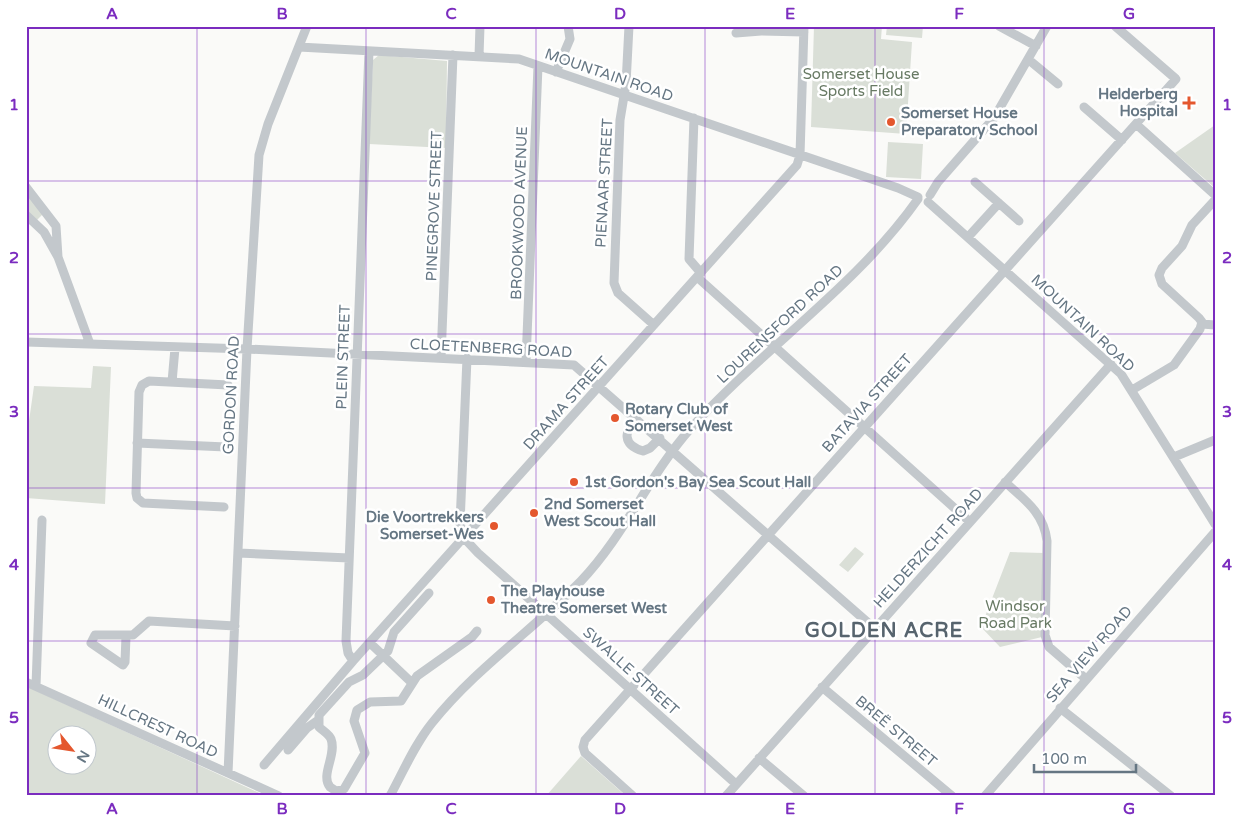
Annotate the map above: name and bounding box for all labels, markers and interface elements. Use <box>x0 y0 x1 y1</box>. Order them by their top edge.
text: A <box>106 4 118 24</box>
text: B <box>276 4 288 24</box>
text: C <box>445 4 457 24</box>
text: D <box>614 4 626 24</box>
text: E <box>785 4 795 24</box>
text: F <box>954 4 964 24</box>
text: G <box>1123 4 1135 24</box>
street label: MOUNTAIN ROAD <box>542 45 676 105</box>
park label: Somerset House Sports Field <box>803 65 919 100</box>
place label: Helderberg Hospital <box>1098 85 1178 121</box>
text: 1 <box>9 95 19 115</box>
text: 1 <box>1222 95 1232 115</box>
marker: Helderberg Hospital <box>1182 96 1196 110</box>
place label: Somerset House Preparatory School <box>901 104 1038 140</box>
marker: Somerset House Preparatory School <box>885 116 897 128</box>
street label: PIENAAR STREET <box>592 118 616 248</box>
street label: BROOKWOOD AVENUE <box>507 126 531 300</box>
street label: PINEGROVE STREET <box>422 130 446 282</box>
text: 2 <box>9 248 19 268</box>
text: 2 <box>1222 248 1232 268</box>
street label: LOURENSFORD ROAD <box>713 261 847 387</box>
street label: MOUNTAIN ROAD <box>1028 270 1138 376</box>
street label: PLEIN STREET <box>332 304 354 410</box>
street label: GORDON ROAD <box>219 335 243 455</box>
street label: CLOETENBERG ROAD <box>409 335 573 361</box>
street label: BATAVIA STREET <box>818 350 916 456</box>
street label: DRAMA STREET <box>519 353 613 453</box>
place label: Rotary Club of Somerset West <box>625 400 733 435</box>
text: 3 <box>9 402 19 422</box>
text: 3 <box>1222 402 1232 422</box>
marker: Rotary Club of Somerset West <box>609 412 621 424</box>
place label: 1st Gordon's Bay Sea Scout Hall <box>584 473 811 492</box>
marker: 1st Gordon's Bay Sea Scout Hall <box>568 476 580 488</box>
street label: HELDERZICHT ROAD <box>870 484 986 612</box>
place label: 2nd Somerset West Scout Hall <box>544 495 656 530</box>
marker: 2nd Somerset West Scout Hall <box>528 507 540 519</box>
place label: Die Voortrekkers Somerset-Wes <box>366 508 484 543</box>
marker: Die Voortrekkers Somerset-Wes <box>488 520 500 532</box>
text: 4 <box>9 555 19 575</box>
text: 4 <box>1222 555 1232 575</box>
place label: The Playhouse Theatre Somerset West <box>500 582 667 617</box>
marker: The Playhouse Theatre Somerset West <box>485 594 497 606</box>
park label: Windsor Road Park <box>978 597 1052 632</box>
street label: SEA VIEW ROAD <box>1042 602 1136 706</box>
district label: GOLDEN ACRE <box>805 619 963 643</box>
street label: SWALLE STREET <box>579 623 683 719</box>
street label: HILLCREST ROAD <box>95 690 221 762</box>
street label: BREË STREET <box>852 692 940 770</box>
text: 5 <box>9 708 19 728</box>
text: 5 <box>1222 708 1232 728</box>
north arrow <box>48 724 98 774</box>
scale bar <box>1034 742 1136 774</box>
text: N <box>73 747 93 765</box>
text: 100 m <box>1041 750 1087 768</box>
text: A <box>106 799 118 819</box>
text: B <box>276 799 288 819</box>
text: C <box>445 799 457 819</box>
text: D <box>614 799 626 819</box>
text: E <box>785 799 795 819</box>
text: F <box>954 799 964 819</box>
text: G <box>1123 799 1135 819</box>

